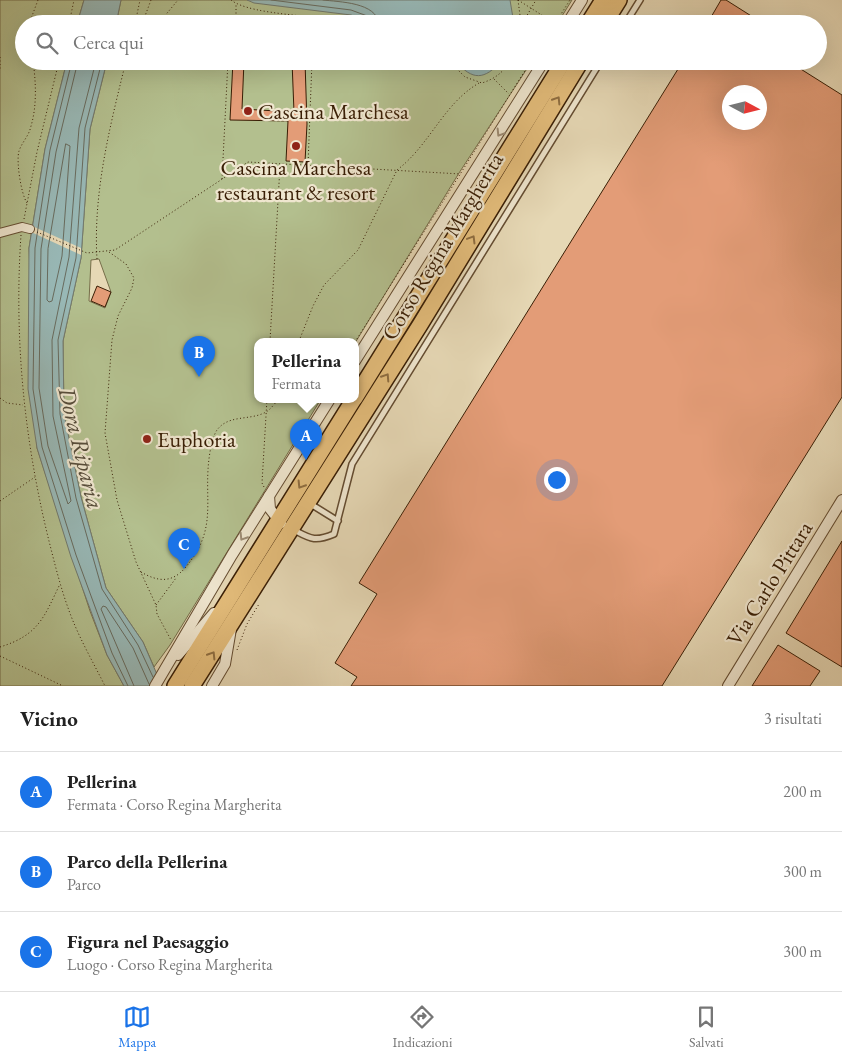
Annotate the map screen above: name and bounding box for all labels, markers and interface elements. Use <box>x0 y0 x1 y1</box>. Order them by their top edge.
search box <box>15 15 827 70</box>
icon: search <box>33 29 61 57</box>
text: Cerca qui <box>73 30 144 55</box>
north arrow <box>722 85 767 130</box>
one-way arrow <box>550 96 560 105</box>
place label: Cascina Marchesa <box>258 97 409 126</box>
marker: Cascina Marchesa <box>242 105 254 117</box>
one-way arrow <box>496 127 506 136</box>
marker: Cascina Marchesa restaurant & resort <box>290 140 302 152</box>
street label: Corso Regina Margherita <box>375 147 510 345</box>
place label: Cascina Marchesa restaurant & resort <box>217 153 375 207</box>
one-way arrow <box>466 235 476 244</box>
pin: B <box>183 336 215 377</box>
popup <box>254 338 359 403</box>
text: Pellerina <box>272 348 341 373</box>
text: Fermata <box>272 373 321 394</box>
one-way arrow <box>380 373 390 382</box>
water label: Dora Riparia <box>51 383 112 512</box>
pin: A <box>290 419 322 460</box>
place label: Euphoria <box>157 425 236 454</box>
marker: Euphoria <box>141 433 153 445</box>
your location <box>544 467 570 493</box>
one-way arrow <box>297 479 307 488</box>
street label: Via Carlo Pittara <box>720 515 819 651</box>
pin: C <box>168 528 200 569</box>
one-way arrow <box>240 532 250 541</box>
one-way arrow <box>206 651 215 660</box>
text: Vicino <box>20 705 78 732</box>
text: 3 risultati <box>764 708 822 729</box>
text: Pellerina <box>67 769 137 794</box>
text: A <box>30 781 42 802</box>
text: 200 m <box>783 781 822 802</box>
text: Fermata · Corso Regina Margherita <box>67 794 282 815</box>
text: Parco della Pellerina <box>67 849 227 874</box>
text: B <box>31 861 41 882</box>
text: 300 m <box>783 861 822 882</box>
text: Parco <box>67 874 101 895</box>
text: Figura nel Paesaggio <box>67 929 229 954</box>
text: C <box>30 941 42 962</box>
text: 300 m <box>783 941 822 962</box>
text: Luogo · Corso Regina Margherita <box>67 954 273 975</box>
tab: Mappa <box>118 1003 156 1051</box>
tab: Indicazioni <box>393 1003 452 1051</box>
tab: Salvati <box>689 1003 724 1051</box>

